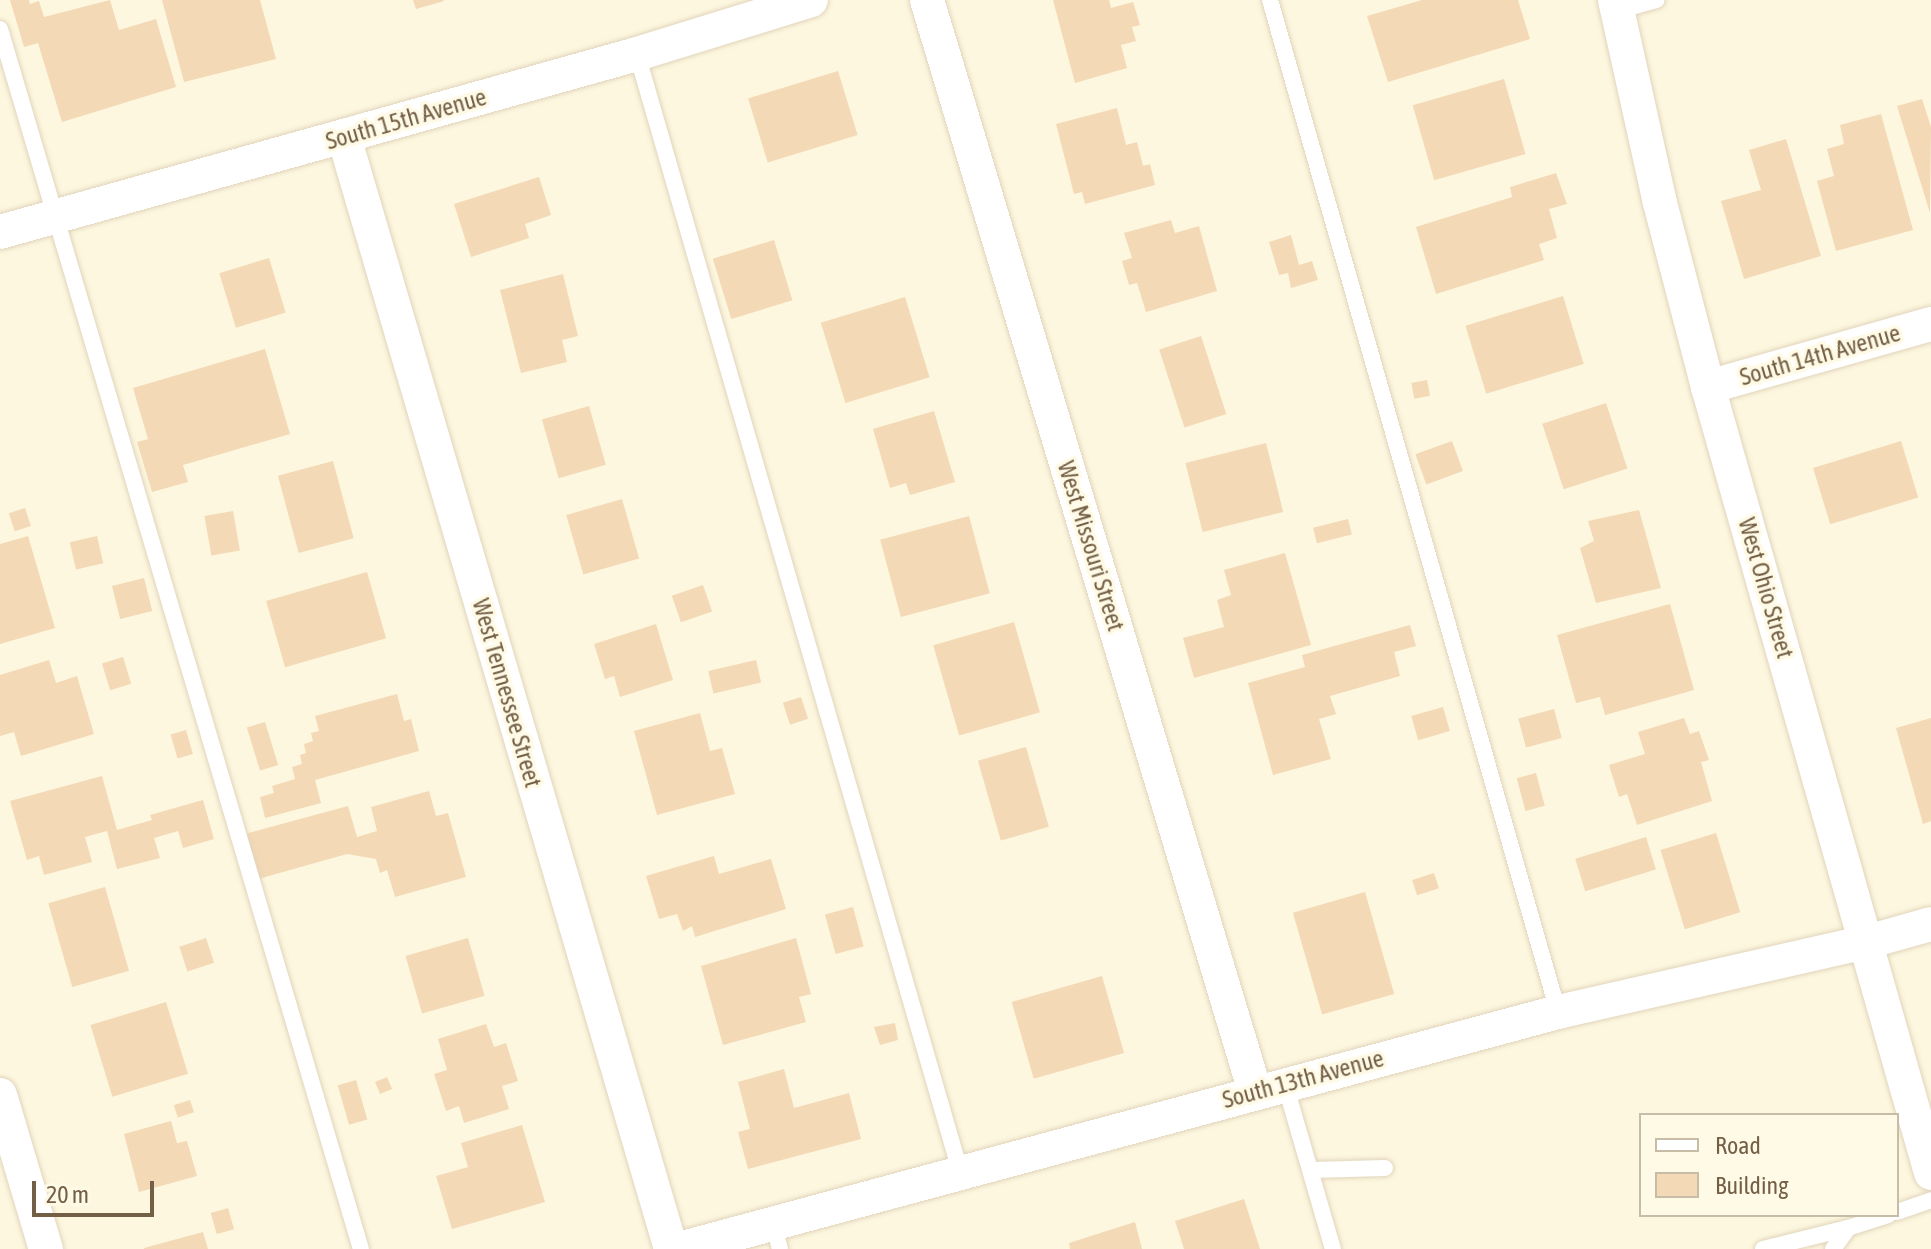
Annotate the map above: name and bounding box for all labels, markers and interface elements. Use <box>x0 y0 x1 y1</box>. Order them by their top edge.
street label: South 15th Avenue <box>322 82 490 156</box>
street label: South 14th Avenue <box>1736 318 1904 392</box>
street label: West Missouri Street <box>1051 458 1131 634</box>
street label: West Ohio Street <box>1732 515 1800 661</box>
street label: West Tennessee Street <box>466 595 548 791</box>
street label: South 13th Avenue <box>1219 1044 1387 1114</box>
legend <box>1639 1113 1899 1217</box>
text: Road <box>1715 1132 1761 1159</box>
scale bar <box>36 1165 158 1215</box>
text: Building <box>1715 1172 1788 1199</box>
text: 20 m <box>46 1181 89 1208</box>

